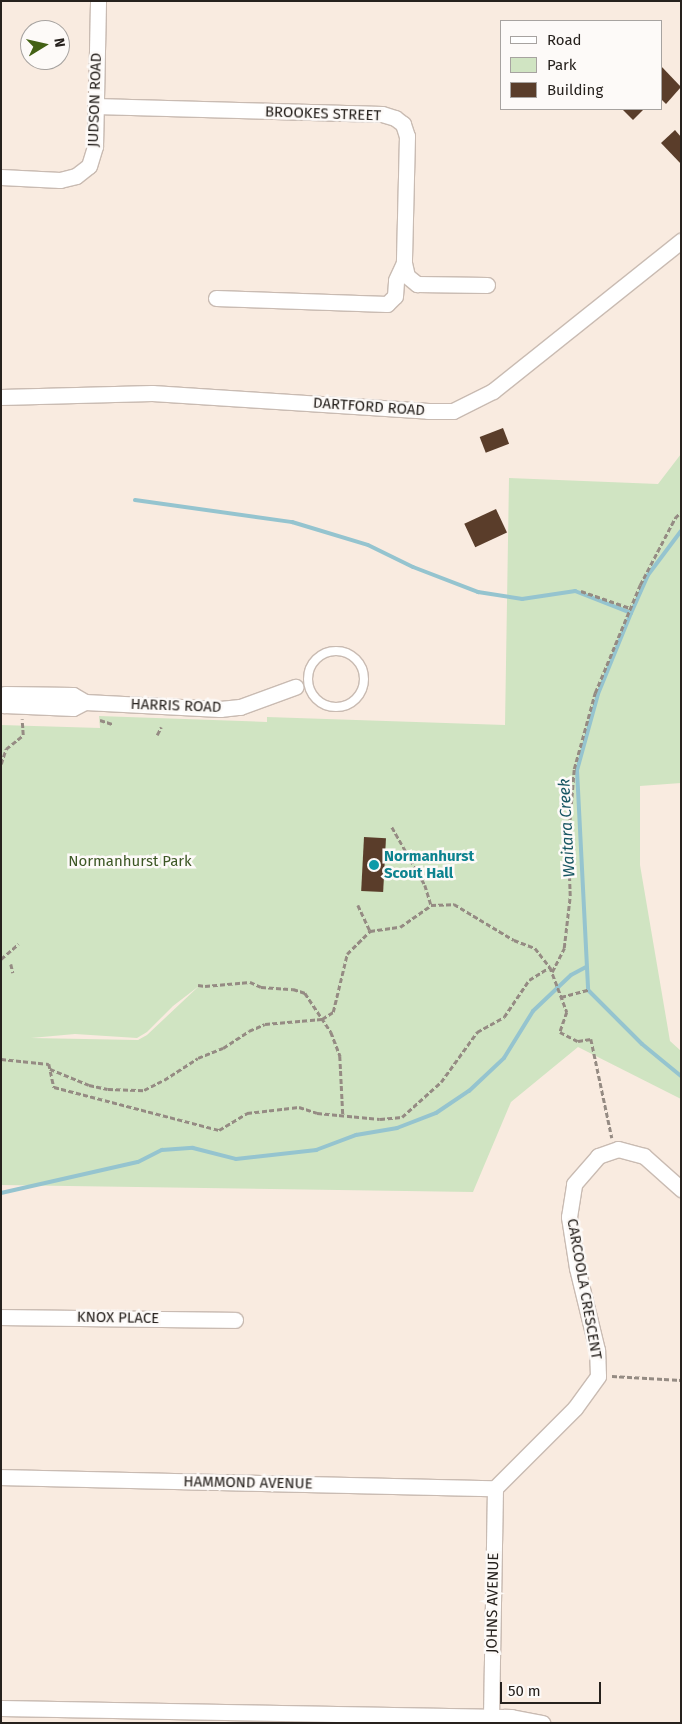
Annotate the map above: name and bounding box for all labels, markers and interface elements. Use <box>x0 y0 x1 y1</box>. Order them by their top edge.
north arrow <box>20 20 70 70</box>
legend <box>500 20 662 110</box>
text: Road <box>547 31 582 49</box>
text: N <box>50 37 68 49</box>
street label: JUDSON ROAD <box>84 53 106 147</box>
text: Park <box>547 56 577 74</box>
text: Building <box>547 81 603 99</box>
street label: BROOKES STREET <box>265 103 381 125</box>
street label: DARTFORD ROAD <box>312 394 426 420</box>
street label: HARRIS ROAD <box>130 695 222 717</box>
water label: Waitara Creek <box>555 778 579 878</box>
place label: Normanhurst Scout Hall <box>384 847 474 882</box>
park label: Normanhurst Park <box>68 853 192 871</box>
marker: Normanhurst Scout Hall <box>368 859 380 871</box>
street label: CARCOOLA CRESCENT <box>563 1217 605 1361</box>
street label: KNOX PLACE <box>77 1308 159 1328</box>
street label: HAMMOND AVENUE <box>183 1473 313 1493</box>
street label: JOHNS AVENUE <box>483 1553 503 1653</box>
scale bar <box>502 1672 603 1704</box>
text: 50 m <box>508 1682 541 1700</box>

